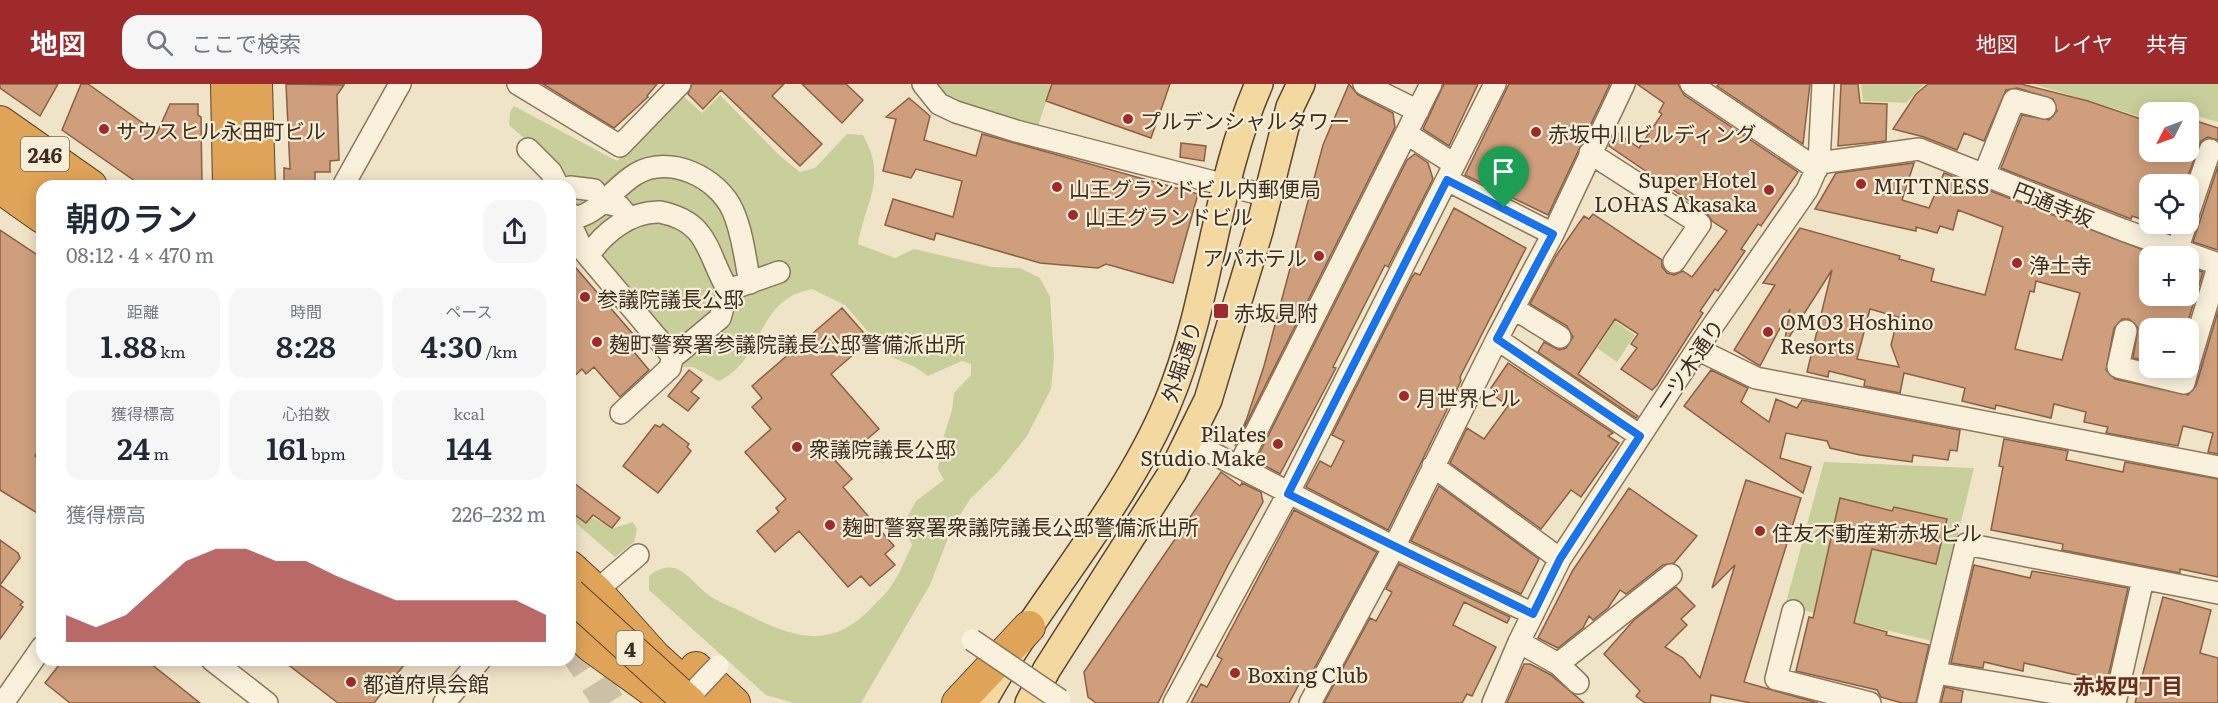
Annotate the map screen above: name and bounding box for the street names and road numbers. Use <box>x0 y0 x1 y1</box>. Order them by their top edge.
road number: 246 <box>21 137 69 171</box>
street label: 円通寺坂 <box>2009 173 2099 233</box>
street label: 一ツ木通り <box>1646 312 1730 416</box>
street label: 外堀通り <box>1152 316 1208 406</box>
road number: 4 <box>616 631 644 665</box>

